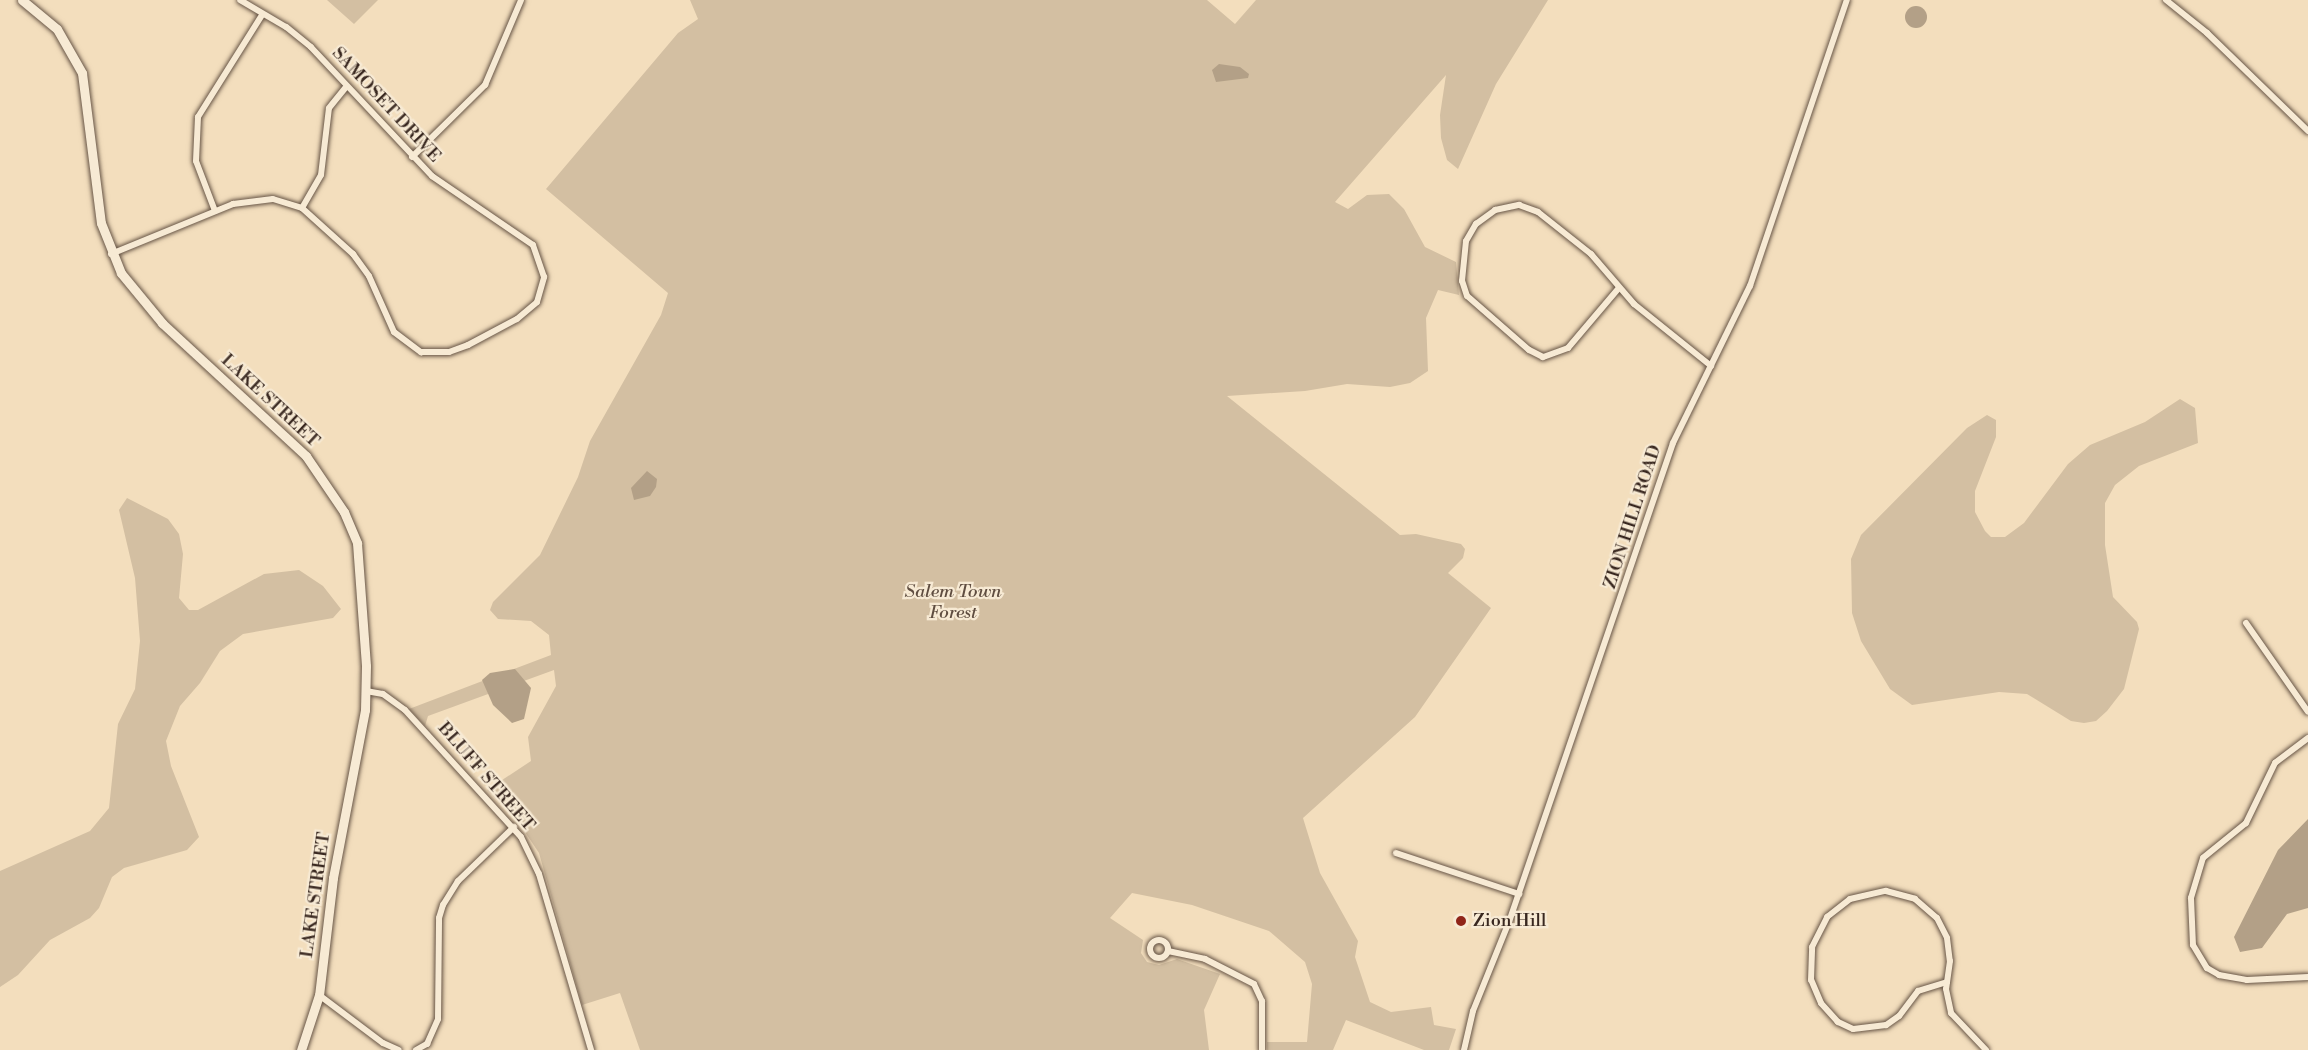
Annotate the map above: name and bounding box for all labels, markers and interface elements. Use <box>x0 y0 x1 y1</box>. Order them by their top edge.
street label: SAMOSET DRIVE <box>327 43 445 167</box>
street label: LAKE STREET <box>216 350 324 452</box>
street label: ZION HILL ROAD <box>1600 442 1666 592</box>
park label: Salem Town Forest <box>905 582 1001 624</box>
street label: BLUFF STREET <box>433 718 539 836</box>
street label: LAKE STREET <box>296 831 336 959</box>
place label: Zion Hill <box>1473 910 1546 932</box>
marker: Zion Hill <box>1454 914 1468 928</box>

